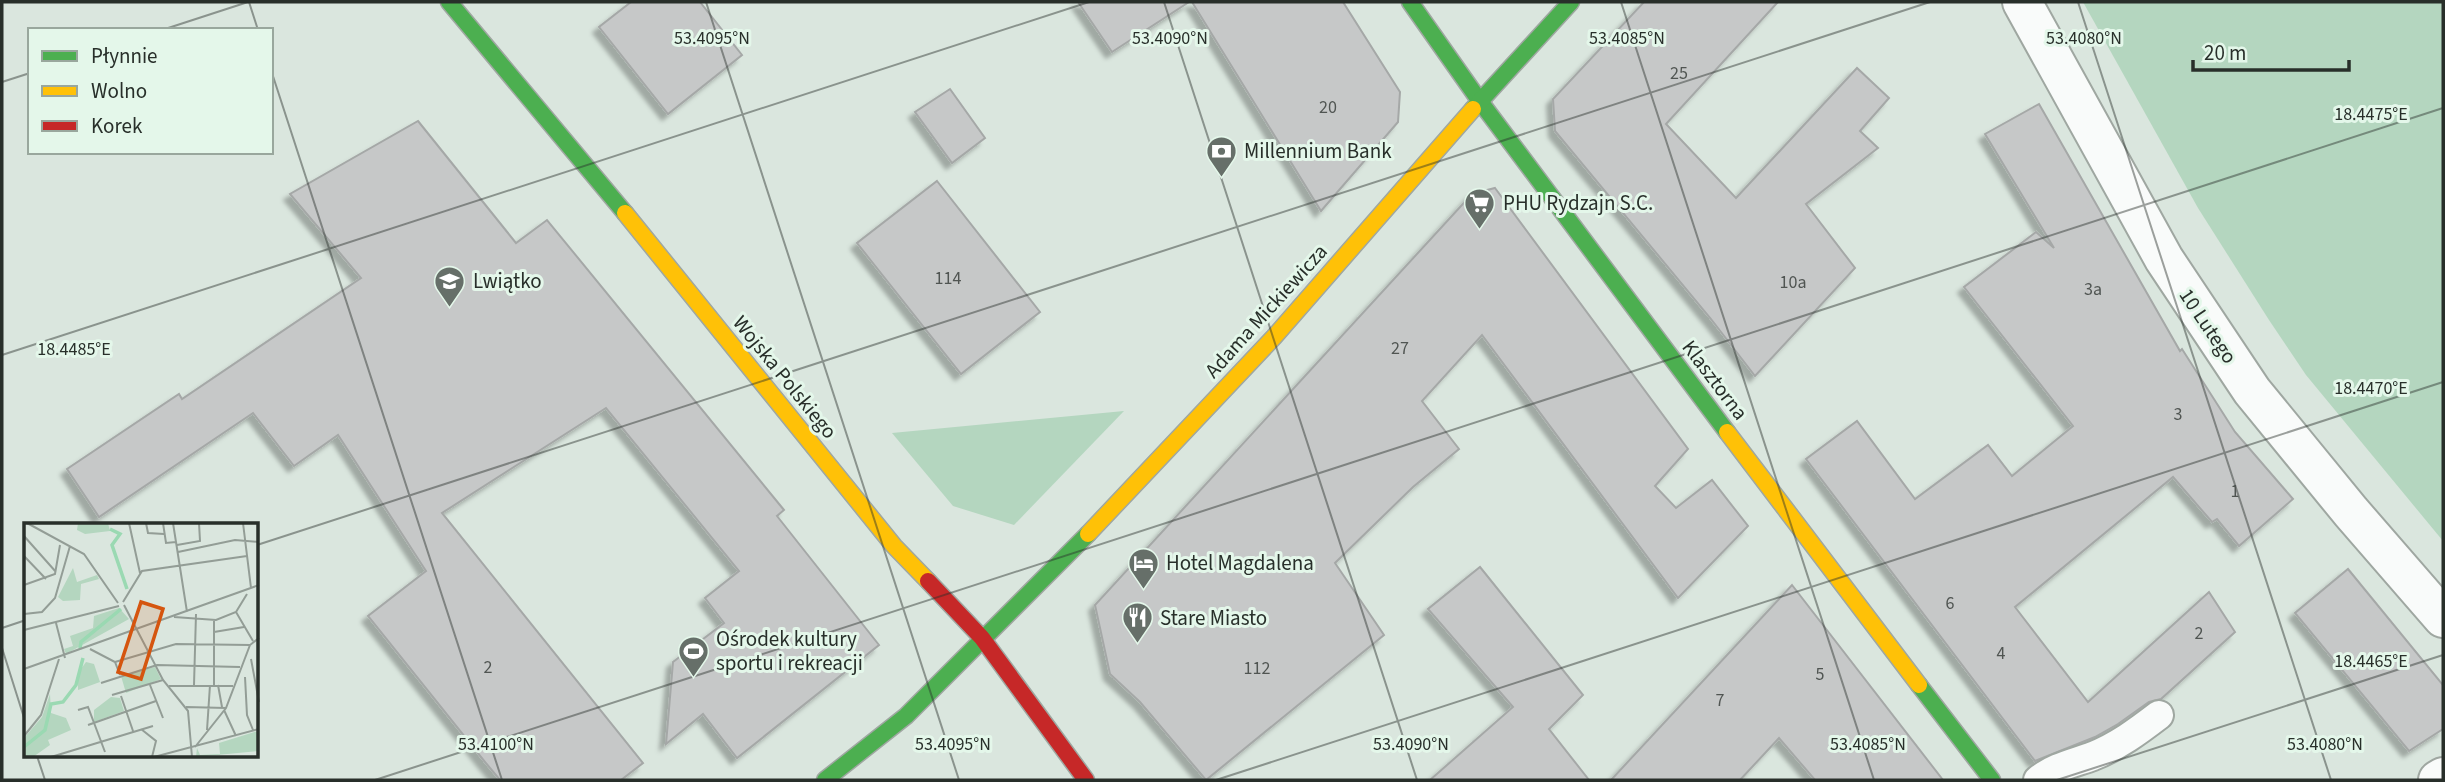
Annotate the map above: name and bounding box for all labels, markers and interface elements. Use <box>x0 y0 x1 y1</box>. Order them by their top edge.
text: 53.4095°N <box>674 26 750 51</box>
text: 53.4090°N <box>1132 26 1208 51</box>
text: 53.4085°N <box>1589 26 1665 51</box>
text: 53.4080°N <box>2046 26 2122 51</box>
legend <box>28 28 273 154</box>
scale bar <box>2193 28 2349 72</box>
text: 20 m <box>2204 38 2246 68</box>
text: Płynnie <box>91 41 158 71</box>
house number: 25 <box>1670 61 1688 86</box>
text: Wolno <box>91 76 147 106</box>
house number: 20 <box>1319 95 1337 120</box>
text: 18.4475°E <box>2334 102 2408 127</box>
text: Korek <box>91 111 143 141</box>
bank icon: Millennium Bank <box>1204 134 1238 178</box>
place label: Millennium Bank <box>1244 136 1392 166</box>
supermarket icon: PHU Rydzajn S.C. <box>1463 186 1497 230</box>
place label: PHU Rydzajn S.C. <box>1503 188 1653 218</box>
street label: Adama Mickiewicza <box>1198 237 1334 385</box>
school or university icon: Lwiątko <box>433 264 467 308</box>
place label: Lwiątko <box>473 266 542 296</box>
house number: 114 <box>935 266 961 291</box>
house number: 10a <box>1780 270 1806 295</box>
house number: 3a <box>2084 277 2102 302</box>
street label: 10 Lutego <box>2172 282 2244 370</box>
street label: Wojska Polskiego <box>726 309 844 445</box>
street label: Klasztorna <box>1675 334 1755 426</box>
house number: 27 <box>1391 336 1409 361</box>
text: 18.4485°E <box>37 337 111 362</box>
text: 18.4470°E <box>2334 376 2408 401</box>
house number: 3 <box>2174 402 2183 427</box>
house number: 1 <box>2231 479 2239 504</box>
inset map <box>24 523 259 758</box>
hotel icon: Hotel Magdalena <box>1126 546 1160 590</box>
place label: Hotel Magdalena <box>1166 548 1314 578</box>
house number: 6 <box>1946 591 1955 616</box>
restaurant icon: Stare Miasto <box>1120 601 1154 645</box>
place label: Stare Miasto <box>1160 603 1267 633</box>
house number: 2 <box>2195 621 2204 646</box>
place label: Ośrodek kultury sportu i rekreacji <box>716 624 863 678</box>
sports icon: Ośrodek kultury sportu i rekreacji <box>676 634 710 678</box>
house number: 4 <box>1997 641 2006 666</box>
text: 18.4465°E <box>2334 649 2408 674</box>
house number: 2 <box>484 655 493 680</box>
house number: 112 <box>1244 656 1270 681</box>
house number: 5 <box>1816 662 1825 687</box>
house number: 7 <box>1716 688 1725 713</box>
text: 53.4100°N <box>458 732 534 757</box>
text: 53.4095°N <box>915 732 991 757</box>
text: 53.4090°N <box>1373 732 1449 757</box>
text: 53.4085°N <box>1830 732 1906 757</box>
text: 53.4080°N <box>2287 732 2363 757</box>

